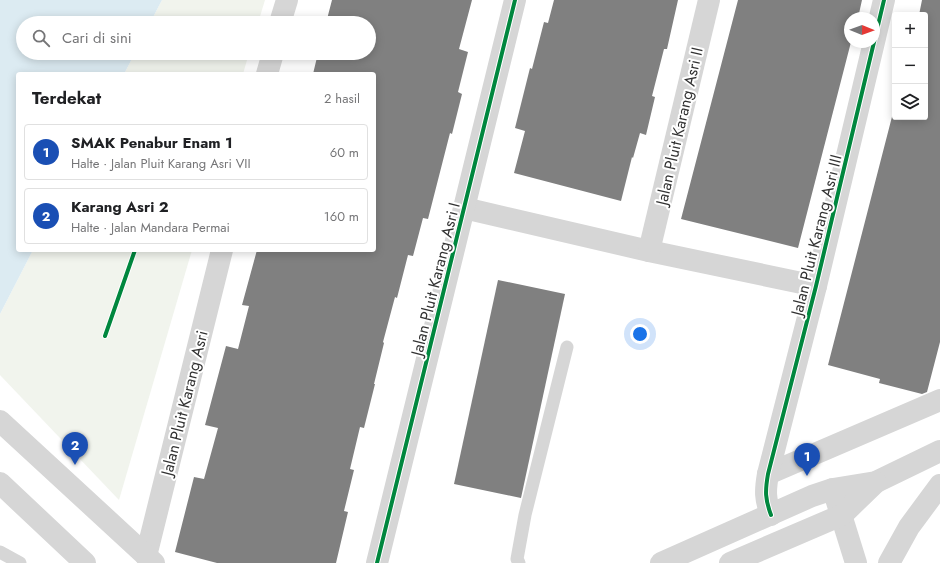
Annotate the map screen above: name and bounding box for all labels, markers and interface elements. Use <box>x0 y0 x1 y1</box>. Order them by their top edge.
north arrow <box>844 12 880 48</box>
map controls <box>892 12 928 120</box>
button: + <box>892 12 928 48</box>
search box <box>16 16 376 60</box>
icon: search <box>30 27 52 49</box>
text: Cari di sini <box>62 27 132 49</box>
street label: Jalan Pluit Karang Asri II <box>650 45 709 209</box>
button: − <box>892 48 928 84</box>
button: layers <box>892 84 928 120</box>
text: Terdekat <box>32 86 101 110</box>
text: 2 hasil <box>324 89 360 108</box>
text: SMAK Penabur Enam 1 <box>71 132 233 154</box>
text: 1 <box>43 143 49 162</box>
text: 60 m <box>330 143 359 162</box>
street label: Jalan Pluit Karang Asri III <box>785 152 848 320</box>
text: Halte · Jalan Pluit Karang Asri VII <box>71 154 251 173</box>
text: Karang Asri 2 <box>71 196 169 218</box>
street label: Jalan Pluit Karang Asri I <box>405 200 466 360</box>
text: 2 <box>42 207 50 226</box>
text: 160 m <box>324 207 359 226</box>
text: Halte · Jalan Mandara Permai <box>71 218 230 237</box>
your location <box>630 324 650 344</box>
street label: Jalan Pluit Karang Asri <box>155 328 214 480</box>
pin: 2 <box>62 432 88 465</box>
pin: 1 <box>794 443 820 476</box>

